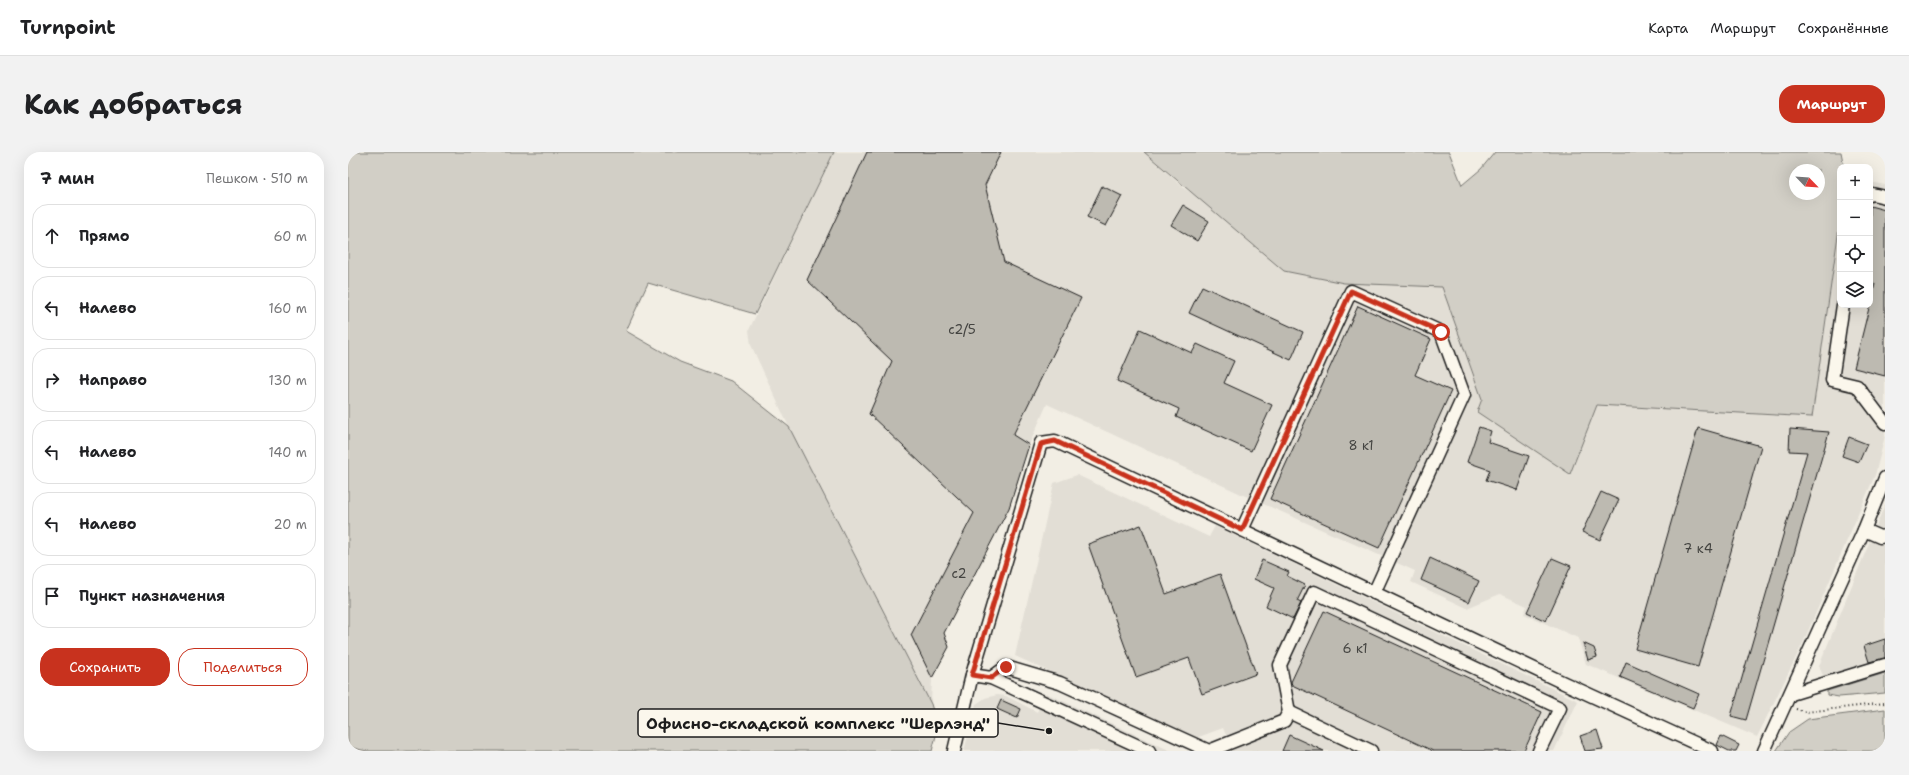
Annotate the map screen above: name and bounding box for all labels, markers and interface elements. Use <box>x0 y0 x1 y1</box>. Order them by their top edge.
text: Turnpoint <box>20 15 116 40</box>
text: Карта <box>1648 19 1688 37</box>
text: Маршрут <box>1710 19 1776 37</box>
text: Сохранённые <box>1798 19 1889 37</box>
text: Как добраться <box>24 85 243 123</box>
button: Маршрут <box>1779 85 1885 123</box>
north arrow <box>1789 164 1825 200</box>
map controls <box>1837 164 1873 308</box>
button: + <box>1837 164 1873 200</box>
text: 7 мин <box>40 167 95 189</box>
text: Пешком · 510 m <box>206 170 308 187</box>
button: − <box>1837 200 1873 236</box>
icon: ahead <box>41 225 63 247</box>
text: Прямо <box>79 226 129 246</box>
text: 60 m <box>274 228 307 245</box>
button: locate <box>1837 236 1873 272</box>
button: layers <box>1837 272 1873 308</box>
icon: left <box>41 297 63 319</box>
text: Налево <box>79 298 137 318</box>
text: 160 m <box>269 300 307 317</box>
house number: с2/5 <box>948 321 976 338</box>
route start <box>1432 323 1450 341</box>
icon: right <box>41 369 63 391</box>
text: Направо <box>79 370 147 390</box>
text: 130 m <box>269 372 307 389</box>
house number: 8 к1 <box>1348 437 1374 454</box>
icon: left <box>41 441 63 463</box>
text: Налево <box>79 442 137 462</box>
text: 140 m <box>268 444 307 461</box>
icon: left <box>41 513 63 535</box>
text: Налево <box>79 514 137 534</box>
text: 20 m <box>274 516 307 533</box>
house number: 7 к4 <box>1683 540 1713 557</box>
house number: с2 <box>951 565 967 582</box>
icon: arrive <box>41 585 63 607</box>
text: Пункт назначения <box>79 586 225 606</box>
house number: 6 к1 <box>1342 640 1368 657</box>
button: Сохранить <box>40 648 170 686</box>
button: Поделиться <box>178 648 308 686</box>
route end <box>997 658 1015 676</box>
callout: Офисно-складской комплекс "Шерлэнд" <box>638 709 998 737</box>
text: Офисно-складской комплекс "Шерлэнд" <box>646 713 990 734</box>

